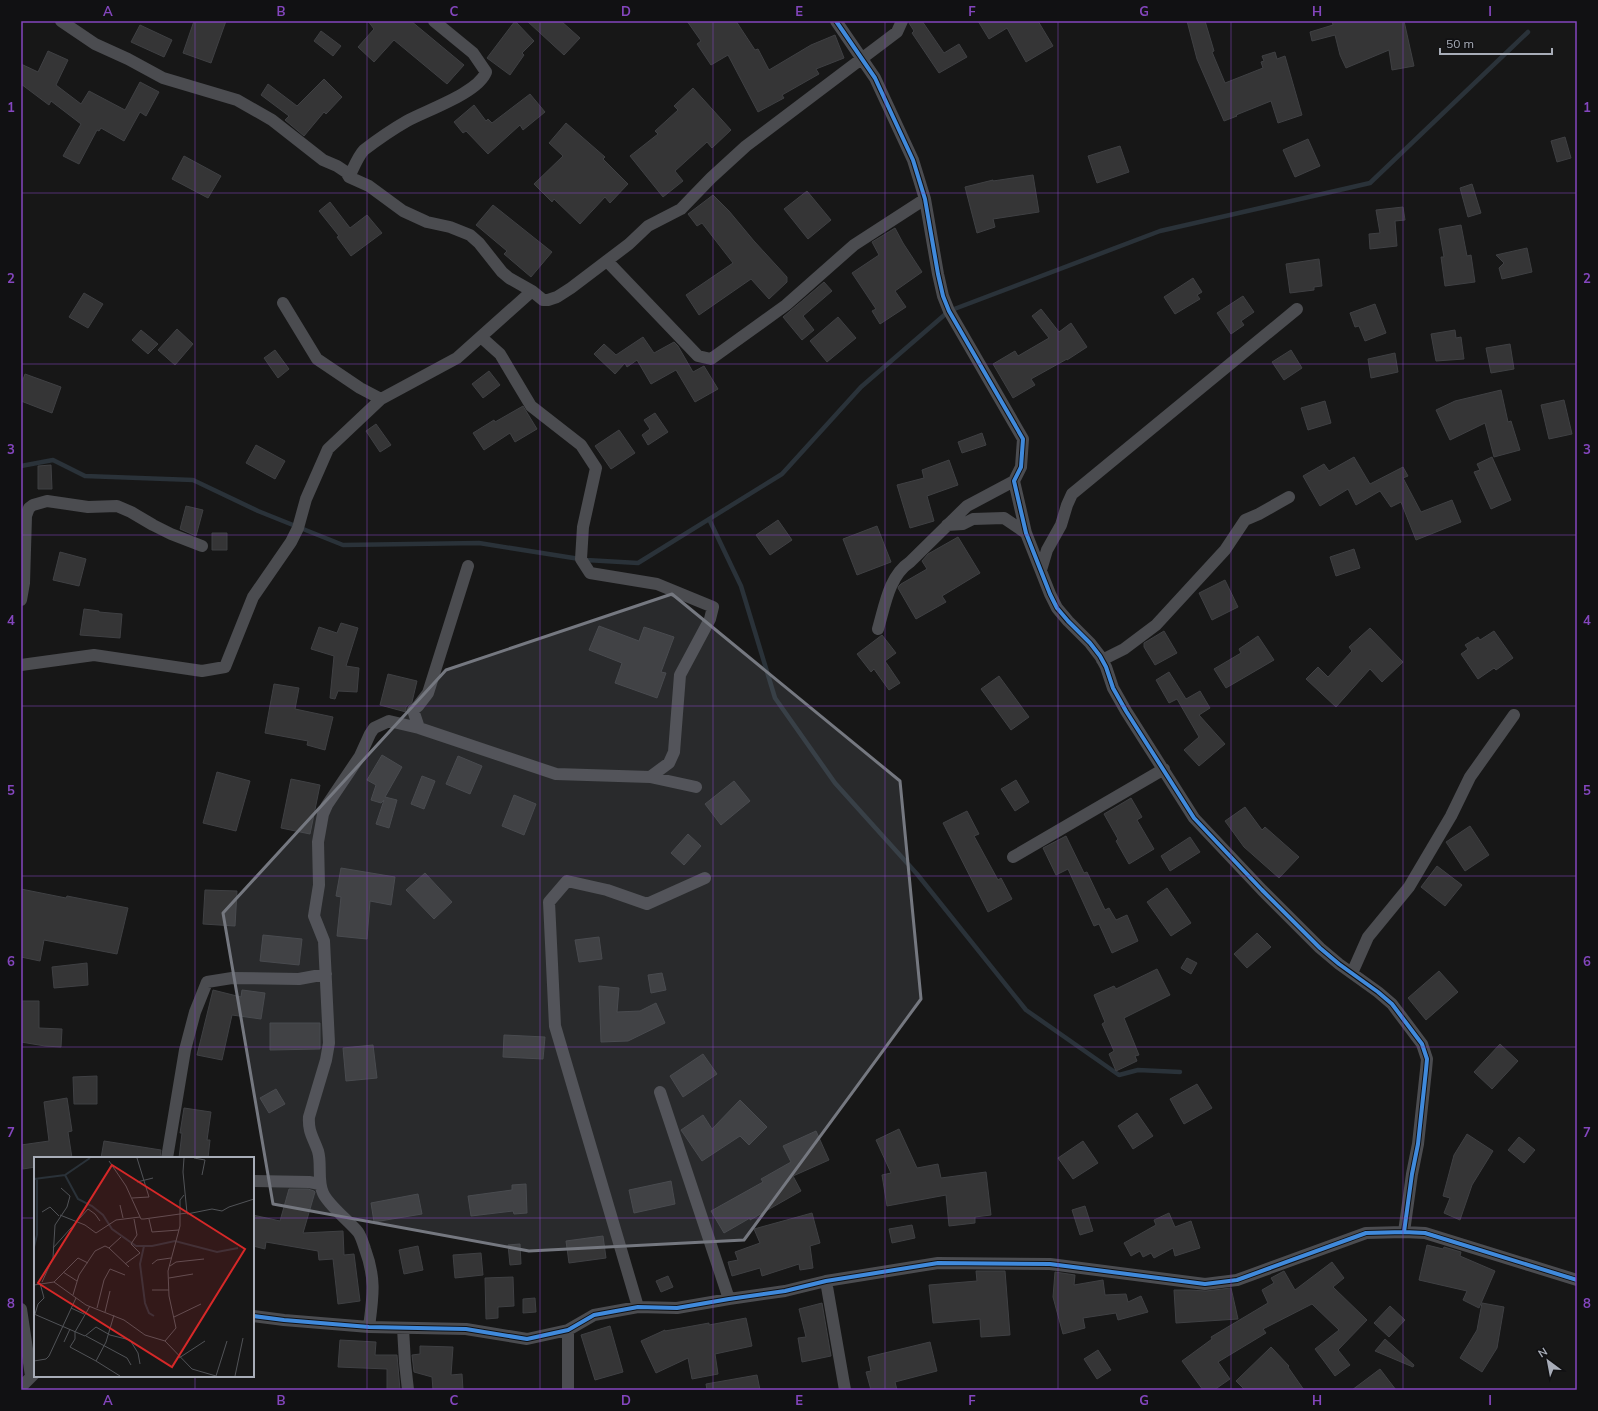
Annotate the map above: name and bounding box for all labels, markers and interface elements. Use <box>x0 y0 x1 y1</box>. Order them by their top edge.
text: A <box>103 3 113 19</box>
text: B <box>277 3 286 19</box>
text: C <box>450 3 459 19</box>
text: D <box>621 3 631 19</box>
text: E <box>795 3 803 19</box>
text: F <box>968 3 976 19</box>
text: G <box>1139 3 1149 19</box>
text: H <box>1312 3 1322 19</box>
text: I <box>1488 3 1492 19</box>
scale bar <box>1440 30 1552 56</box>
text: 50 m <box>1446 36 1474 51</box>
text: 1 <box>7 99 15 115</box>
text: 1 <box>1583 99 1591 115</box>
text: 2 <box>7 270 15 286</box>
text: 2 <box>1583 270 1591 286</box>
text: 3 <box>7 441 15 457</box>
text: 3 <box>1583 441 1591 457</box>
text: 4 <box>7 612 15 628</box>
text: 4 <box>1583 612 1591 628</box>
text: 5 <box>7 782 15 798</box>
text: 5 <box>1583 782 1591 798</box>
text: 6 <box>7 953 15 969</box>
text: 6 <box>1583 953 1591 969</box>
text: 7 <box>7 1124 15 1140</box>
text: 7 <box>1583 1124 1591 1140</box>
inset map <box>34 1157 254 1377</box>
text: 8 <box>7 1295 15 1311</box>
text: 8 <box>1583 1295 1591 1311</box>
north arrow <box>1528 1341 1568 1381</box>
text: N <box>1535 1344 1550 1361</box>
text: A <box>103 1392 113 1408</box>
text: B <box>277 1392 286 1408</box>
text: C <box>450 1392 459 1408</box>
text: D <box>621 1392 631 1408</box>
text: E <box>795 1392 803 1408</box>
text: F <box>968 1392 976 1408</box>
text: G <box>1139 1392 1149 1408</box>
text: H <box>1312 1392 1322 1408</box>
text: I <box>1488 1392 1492 1408</box>

